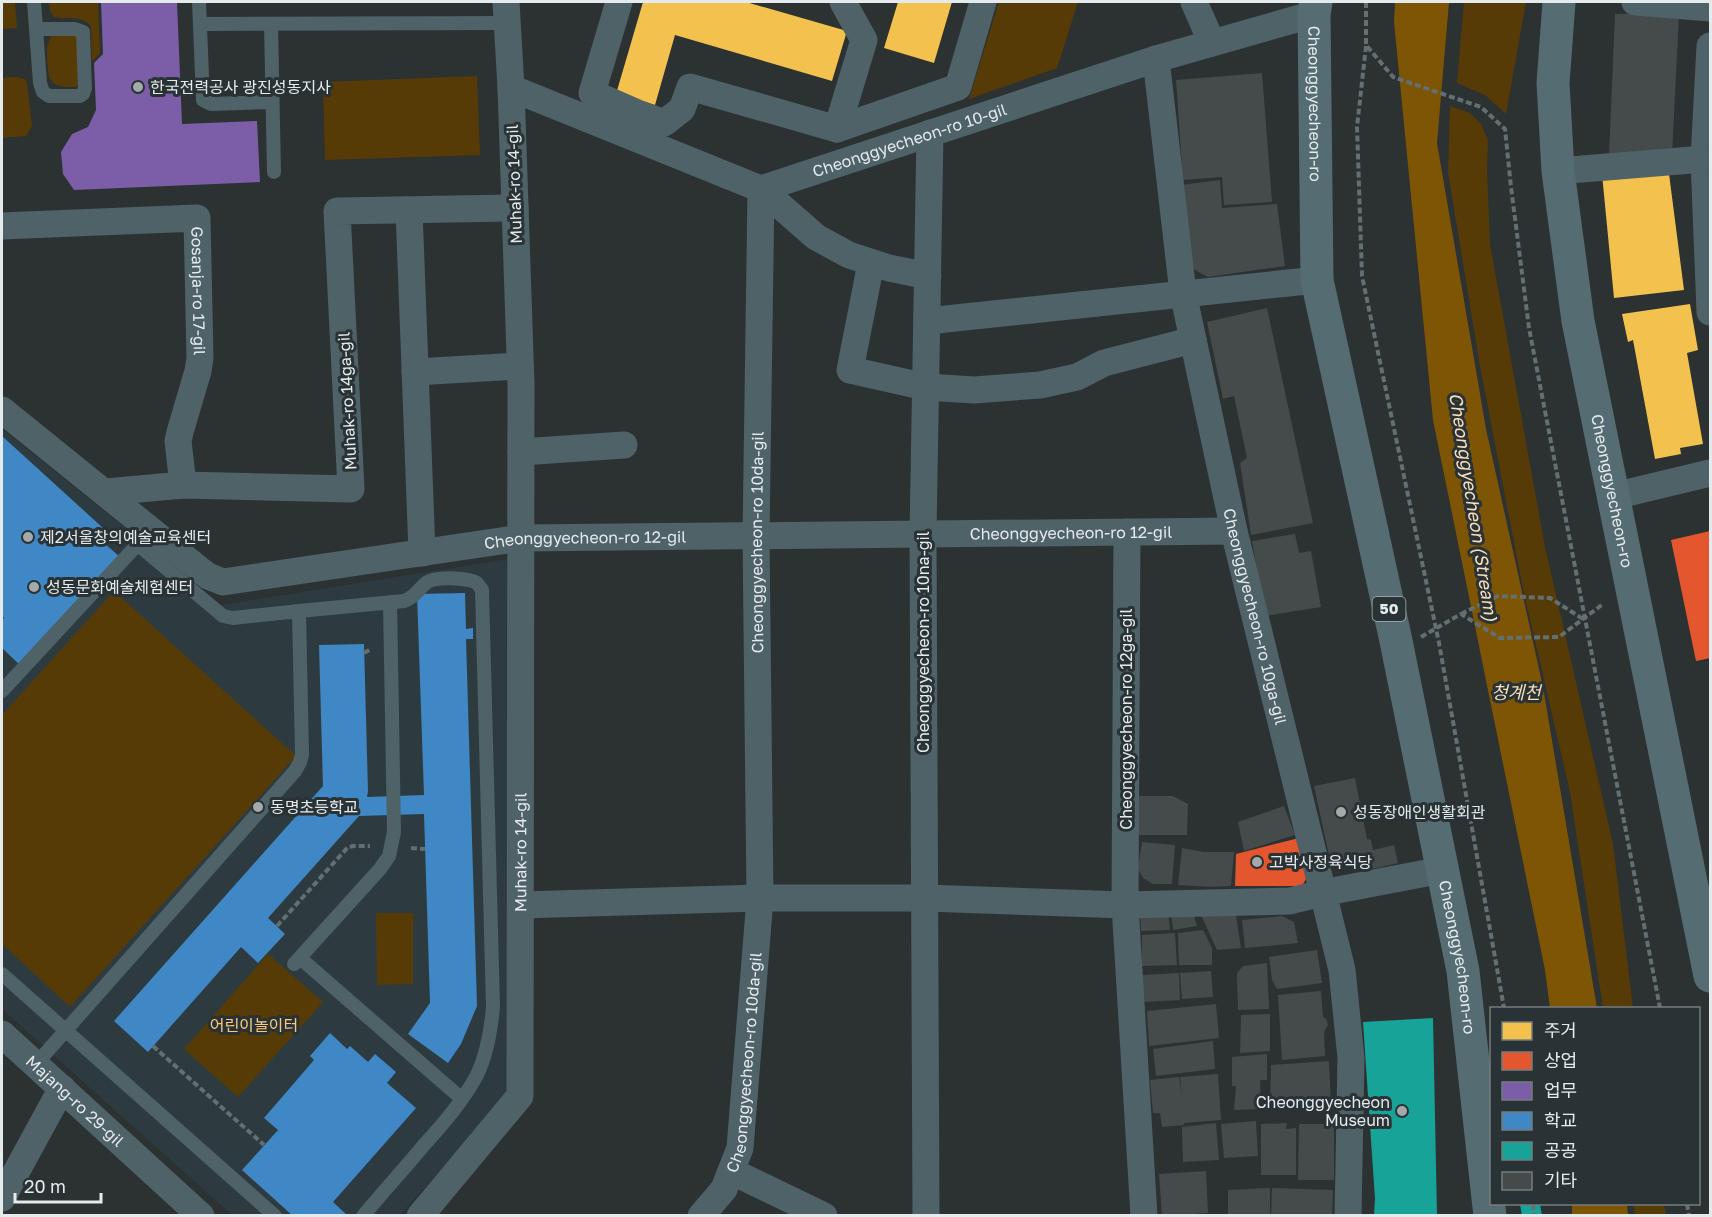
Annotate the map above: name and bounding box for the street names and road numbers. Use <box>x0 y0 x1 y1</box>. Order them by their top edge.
street label: Cheonggyecheon-ro <box>1304 26 1326 182</box>
street label: Cheonggyecheon-ro 10-gil <box>810 99 1009 181</box>
street label: Muhak-ro 14-gil <box>502 124 526 244</box>
street label: Gosanja-ro 17-gil <box>187 226 210 356</box>
street label: Muhak-ro 14ga-gil <box>333 331 361 471</box>
street label: Cheonggyecheon-ro <box>1587 412 1637 569</box>
street label: Cheonggyecheon-ro 10da-gil <box>746 431 768 653</box>
street label: Cheonggyecheon-ro 10ga-gil <box>1219 506 1291 727</box>
street label: Cheonggyecheon-ro 12-gil <box>970 522 1172 544</box>
street label: Cheonggyecheon-ro 12-gil <box>483 526 686 553</box>
street label: Cheonggyecheon-ro 10na-gil <box>913 531 933 753</box>
road number: 50 <box>1372 597 1406 621</box>
street label: Cheonggyecheon-ro 12ga-gil <box>1116 608 1136 830</box>
street label: Muhak-ro 14-gil <box>510 792 530 912</box>
street label: Cheonggyecheon-ro <box>1435 878 1480 1035</box>
street label: Cheonggyecheon-ro 10da-gil <box>721 951 766 1175</box>
street label: Majang-ro 29-gil <box>22 1051 128 1151</box>

